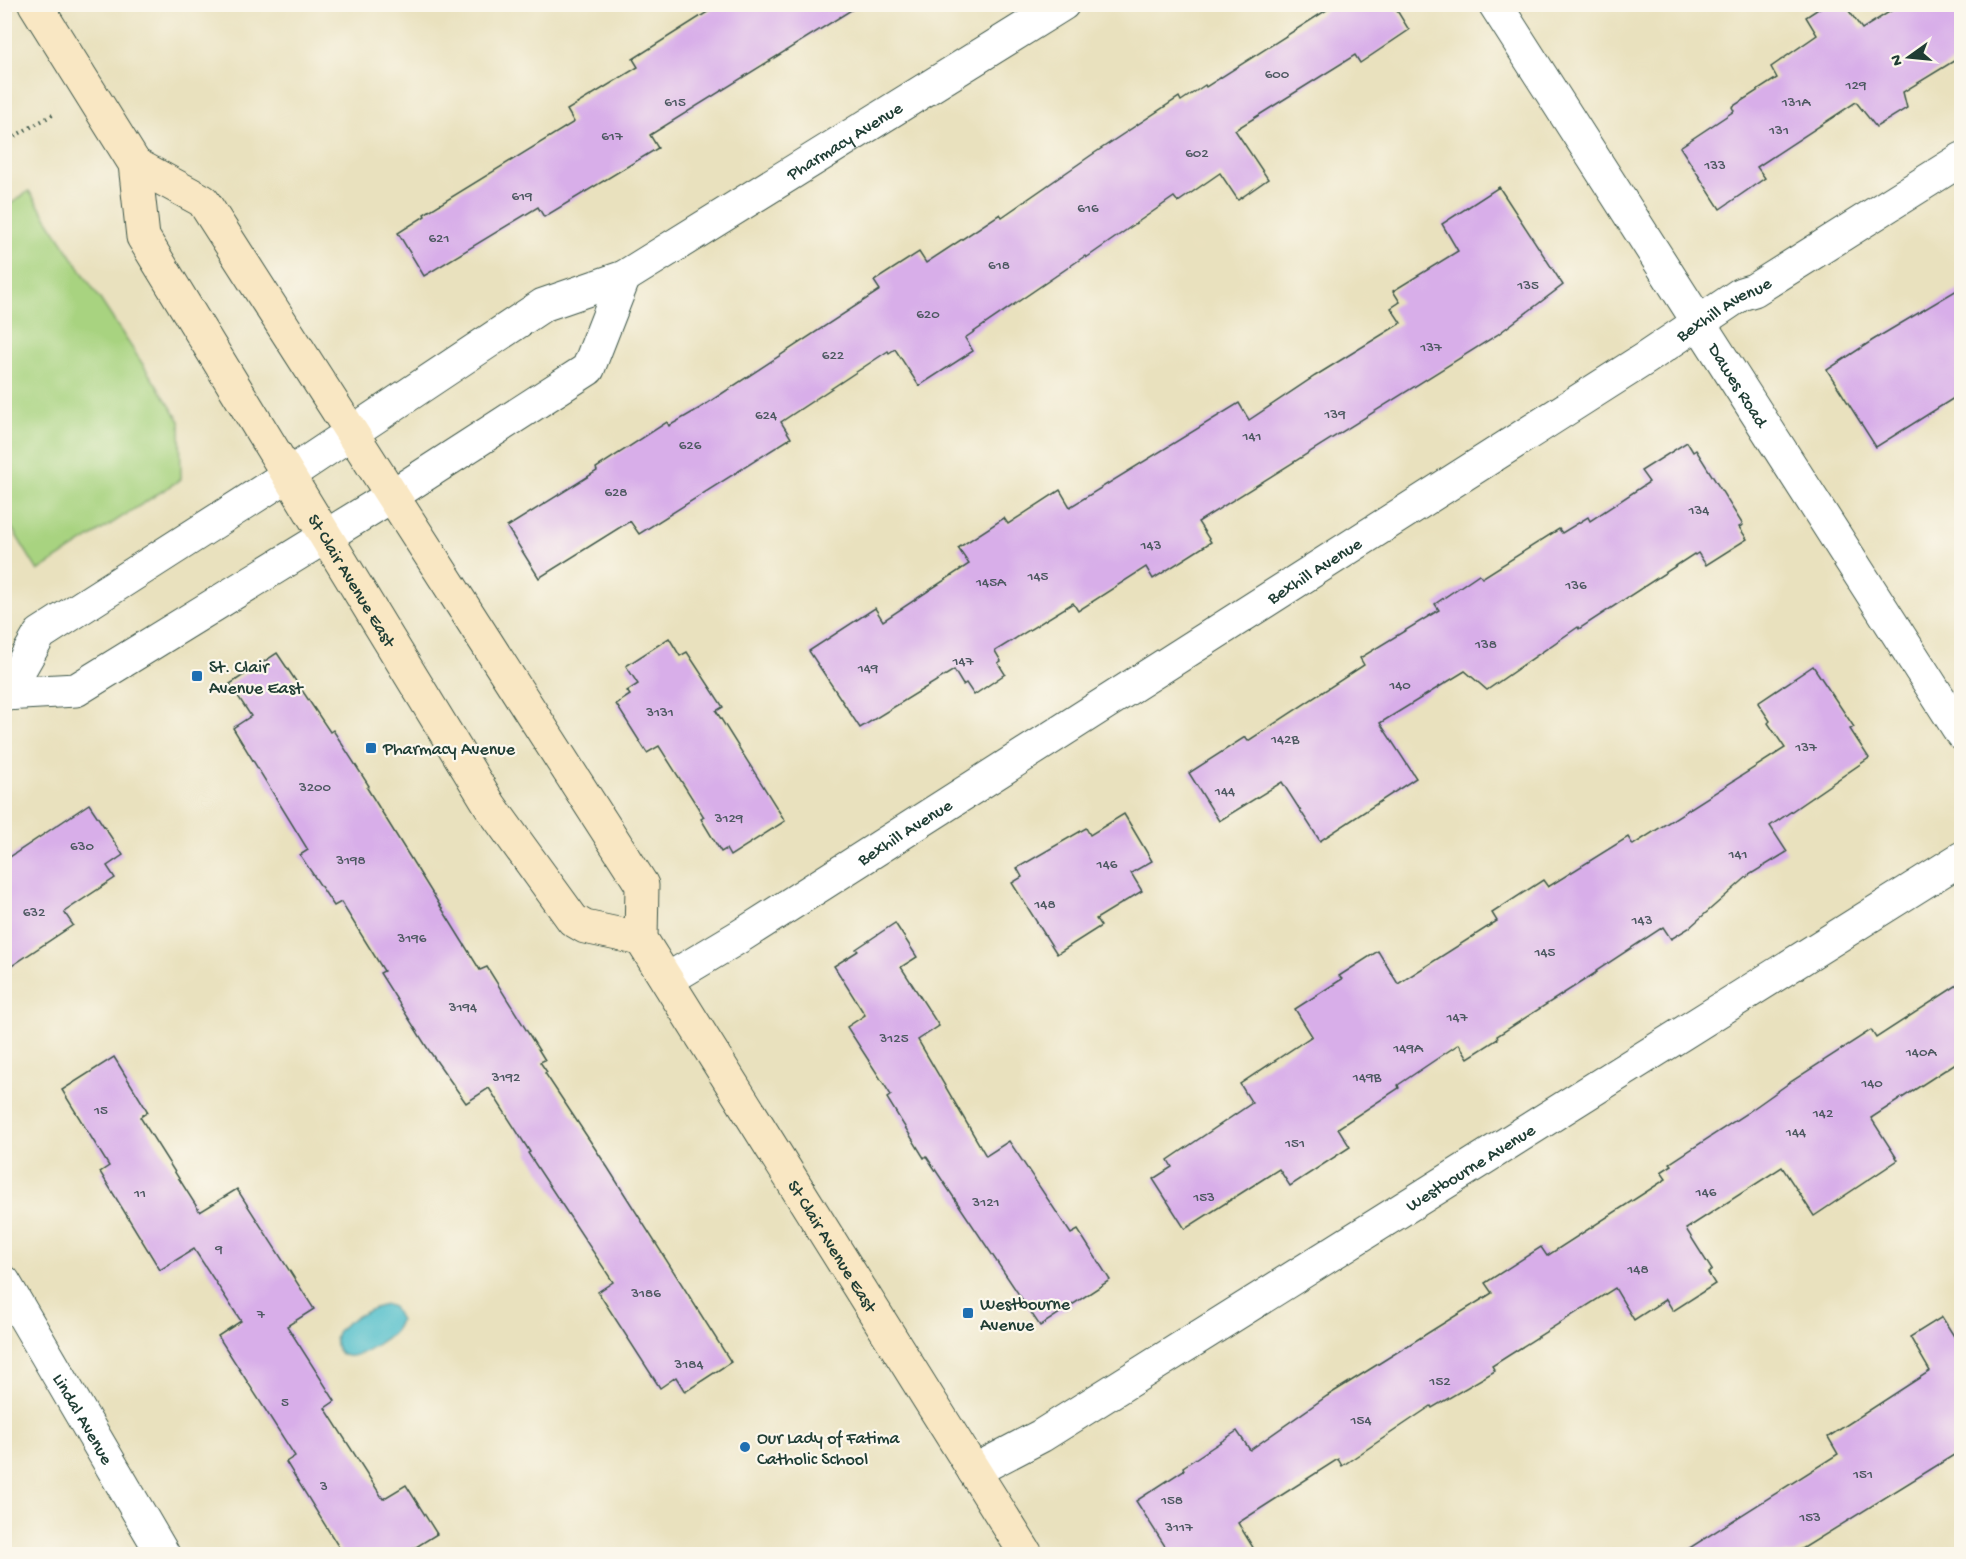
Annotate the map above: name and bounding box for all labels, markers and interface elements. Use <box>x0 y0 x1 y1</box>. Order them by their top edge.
north arrow <box>1879 27 1939 87</box>
text: N <box>1887 52 1908 67</box>
house number: 600 <box>1265 66 1290 84</box>
house number: 129 <box>1845 77 1867 95</box>
house number: 615 <box>664 94 686 112</box>
house number: 131A <box>1781 94 1812 112</box>
street label: Pharmacy Avenue <box>783 98 908 187</box>
house number: 131 <box>1768 122 1789 140</box>
house number: 617 <box>601 128 624 146</box>
house number: 602 <box>1185 145 1209 163</box>
house number: 133 <box>1703 157 1726 175</box>
house number: 619 <box>511 188 533 206</box>
house number: 616 <box>1077 200 1099 218</box>
house number: 621 <box>428 230 450 248</box>
house number: 618 <box>988 257 1010 275</box>
street label: Bexhill Avenue <box>1672 273 1777 348</box>
house number: 135 <box>1516 277 1539 295</box>
house number: 620 <box>916 306 940 324</box>
house number: 137 <box>1419 339 1443 357</box>
street label: Dawes Road <box>1701 339 1772 433</box>
house number: 622 <box>822 347 844 365</box>
house number: 139 <box>1323 406 1346 424</box>
house number: 624 <box>755 407 777 425</box>
house number: 141 <box>1241 428 1262 446</box>
house number: 626 <box>679 437 702 455</box>
house number: 628 <box>604 484 628 502</box>
house number: 134 <box>1688 502 1709 520</box>
street label: St Clair Avenue East <box>302 511 400 653</box>
street label: Bexhill Avenue <box>1263 534 1367 610</box>
house number: 143 <box>1140 537 1162 555</box>
house number: 145 <box>1026 568 1049 586</box>
house number: 145A <box>975 574 1007 592</box>
house number: 136 <box>1564 577 1587 595</box>
house number: 138 <box>1474 636 1497 654</box>
house number: 147 <box>952 653 975 671</box>
place label: St. Clair Avenue East <box>209 658 304 700</box>
house number: 149 <box>857 660 879 678</box>
marker: St. Clair Avenue East <box>190 669 204 683</box>
house number: 140 <box>1388 677 1411 695</box>
house number: 3131 <box>645 704 674 722</box>
house number: 142B <box>1270 731 1299 749</box>
house number: 137 <box>1794 739 1818 757</box>
place label: Pharmacy Avenue <box>382 740 516 761</box>
marker: Pharmacy Avenue <box>364 741 378 755</box>
house number: 3200 <box>298 779 332 797</box>
house number: 144 <box>1214 783 1235 801</box>
street label: Bexhill Avenue <box>854 795 957 872</box>
house number: 3129 <box>714 810 744 828</box>
house number: 630 <box>70 838 94 856</box>
house number: 141 <box>1727 846 1748 864</box>
house number: 3198 <box>335 852 366 870</box>
house number: 146 <box>1096 856 1118 874</box>
house number: 148 <box>1033 896 1056 914</box>
house number: 632 <box>23 904 45 922</box>
house number: 143 <box>1631 912 1653 930</box>
house number: 3196 <box>397 930 427 948</box>
house number: 145 <box>1533 944 1556 962</box>
house number: 3194 <box>448 999 477 1017</box>
house number: 147 <box>1446 1009 1469 1027</box>
house number: 3125 <box>878 1030 909 1048</box>
house number: 149A <box>1392 1040 1424 1058</box>
house number: 140A <box>1905 1044 1937 1062</box>
house number: 3192 <box>491 1069 520 1087</box>
house number: 149B <box>1352 1069 1381 1087</box>
house number: 140 <box>1860 1075 1883 1093</box>
house number: 15 <box>93 1102 108 1120</box>
house number: 142 <box>1812 1105 1833 1123</box>
street label: Westbourne Avenue <box>1403 1120 1540 1217</box>
house number: 144 <box>1785 1124 1806 1142</box>
house number: 151 <box>1284 1135 1305 1153</box>
street label: St Clair Avenue East <box>782 1177 881 1318</box>
house number: 146 <box>1695 1184 1717 1202</box>
house number: 11 <box>133 1185 146 1203</box>
house number: 153 <box>1192 1189 1215 1207</box>
house number: 3121 <box>971 1194 1000 1212</box>
house number: 9 <box>214 1241 223 1259</box>
house number: 148 <box>1626 1261 1649 1279</box>
house number: 3186 <box>630 1285 661 1303</box>
place label: Westbourne Avenue <box>980 1295 1071 1337</box>
house number: 7 <box>256 1306 266 1324</box>
marker: Westbourne Avenue <box>961 1306 975 1320</box>
house number: 3184 <box>673 1356 704 1374</box>
street label: Lindal Avenue <box>47 1370 117 1470</box>
house number: 152 <box>1428 1373 1451 1391</box>
house number: 5 <box>281 1394 289 1412</box>
house number: 154 <box>1349 1412 1372 1430</box>
place label: Our Lady of Fatima Catholic School <box>757 1429 901 1471</box>
marker: Our Lady of Fatima Catholic School <box>738 1440 752 1454</box>
house number: 151 <box>1852 1466 1873 1484</box>
house number: 3 <box>319 1478 328 1496</box>
house number: 158 <box>1160 1492 1183 1510</box>
house number: 153 <box>1798 1509 1821 1527</box>
house number: 3117 <box>1164 1519 1194 1537</box>

